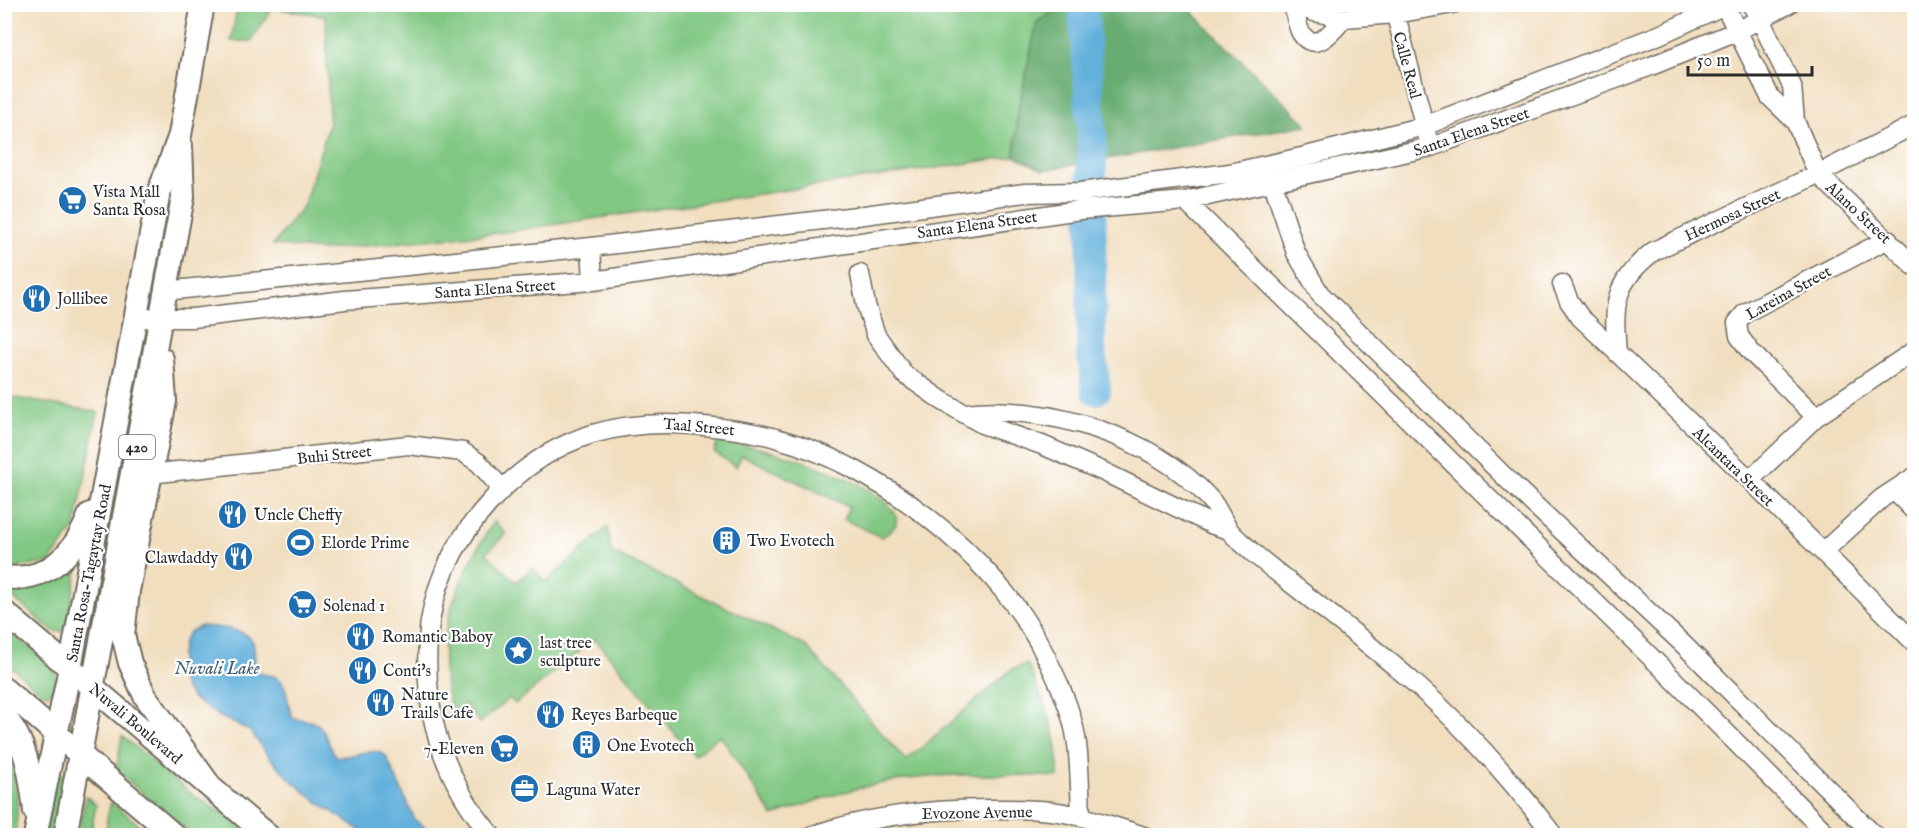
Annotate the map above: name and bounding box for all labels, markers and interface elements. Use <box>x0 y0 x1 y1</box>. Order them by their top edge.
street label: Calle Real <box>1388 30 1425 102</box>
scale bar <box>1688 39 1812 77</box>
text: 50 m <box>1697 50 1730 73</box>
street label: Santa Elena Street <box>1411 104 1533 162</box>
street label: Alano Street <box>1820 177 1895 249</box>
place label: Vista Mall Santa Rosa <box>92 183 166 221</box>
supermarket icon: Vista Mall Santa Rosa <box>56 184 88 216</box>
street label: Hermosa Street <box>1682 185 1784 247</box>
street label: Santa Elena Street <box>916 208 1039 244</box>
street label: Lareina Street <box>1743 262 1836 325</box>
street label: Santa Elena Street <box>434 276 557 304</box>
restaurant icon: Jollibee <box>20 282 52 314</box>
place label: Jollibee <box>55 290 108 310</box>
street label: Taal Street <box>662 415 736 441</box>
street label: Alcantara Street <box>1687 423 1778 512</box>
road number: 420 <box>119 435 155 459</box>
street label: Buhi Street <box>296 442 373 470</box>
street label: Santa Rosa-Tagaytay Road <box>63 482 117 664</box>
restaurant icon: Uncle Cheffy <box>217 498 249 530</box>
place label: Uncle Cheffy <box>254 506 342 526</box>
building icon: Two Evotech <box>710 524 742 556</box>
sports icon: Elorde Prime <box>284 526 316 558</box>
place label: Two Evotech <box>747 532 835 552</box>
place label: Elorde Prime <box>321 534 409 554</box>
restaurant icon: Clawdaddy <box>223 541 255 573</box>
place label: Clawdaddy <box>145 549 218 569</box>
supermarket icon: Solenad 1 <box>286 589 318 621</box>
place label: Solenad 1 <box>323 597 385 617</box>
restaurant icon: Romantic Baboy <box>345 620 377 652</box>
place label: Romantic Baboy <box>382 628 493 648</box>
place label: last tree sculpture <box>540 634 601 672</box>
place icon: last tree sculpture <box>503 635 535 667</box>
restaurant icon: Conti's <box>346 654 378 686</box>
water label: Nuvali Lake <box>174 658 260 681</box>
place label: Conti's <box>383 662 432 682</box>
street label: Nuvali Boulevard <box>84 680 186 770</box>
place label: Nature Trails Cafe <box>401 686 473 724</box>
restaurant icon: Nature Trails Cafe <box>364 687 396 719</box>
restaurant icon: Reyes Barbeque <box>534 698 566 730</box>
place label: Reyes Barbeque <box>571 706 677 726</box>
building icon: One Evotech <box>570 729 602 761</box>
supermarket icon: 7-Eleven <box>489 732 521 764</box>
place label: One Evotech <box>607 737 695 757</box>
place label: 7-Eleven <box>423 740 484 760</box>
office icon: Laguna Water <box>509 773 541 805</box>
place label: Laguna Water <box>546 781 640 801</box>
street label: Evozone Avenue <box>921 803 1033 825</box>

